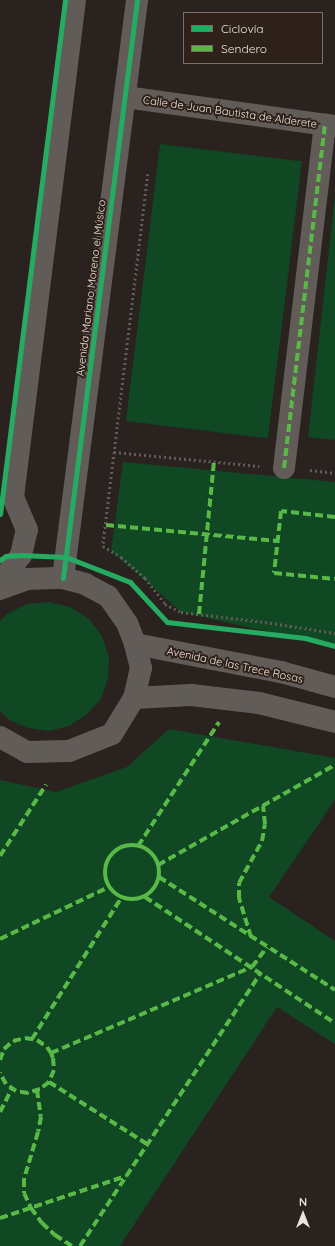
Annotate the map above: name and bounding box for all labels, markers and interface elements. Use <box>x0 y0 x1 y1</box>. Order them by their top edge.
legend <box>183 12 323 64</box>
text: Ciclovía <box>221 21 264 36</box>
text: Sendero <box>221 41 267 56</box>
street label: Calle de Juan Bautista de Alderete <box>142 93 318 131</box>
street label: Avenida Mariano Moreno el Músico <box>74 199 108 377</box>
street label: Avenida de las Trece Rosas <box>166 644 304 686</box>
north arrow <box>283 1194 323 1234</box>
text: N <box>299 1195 307 1209</box>

